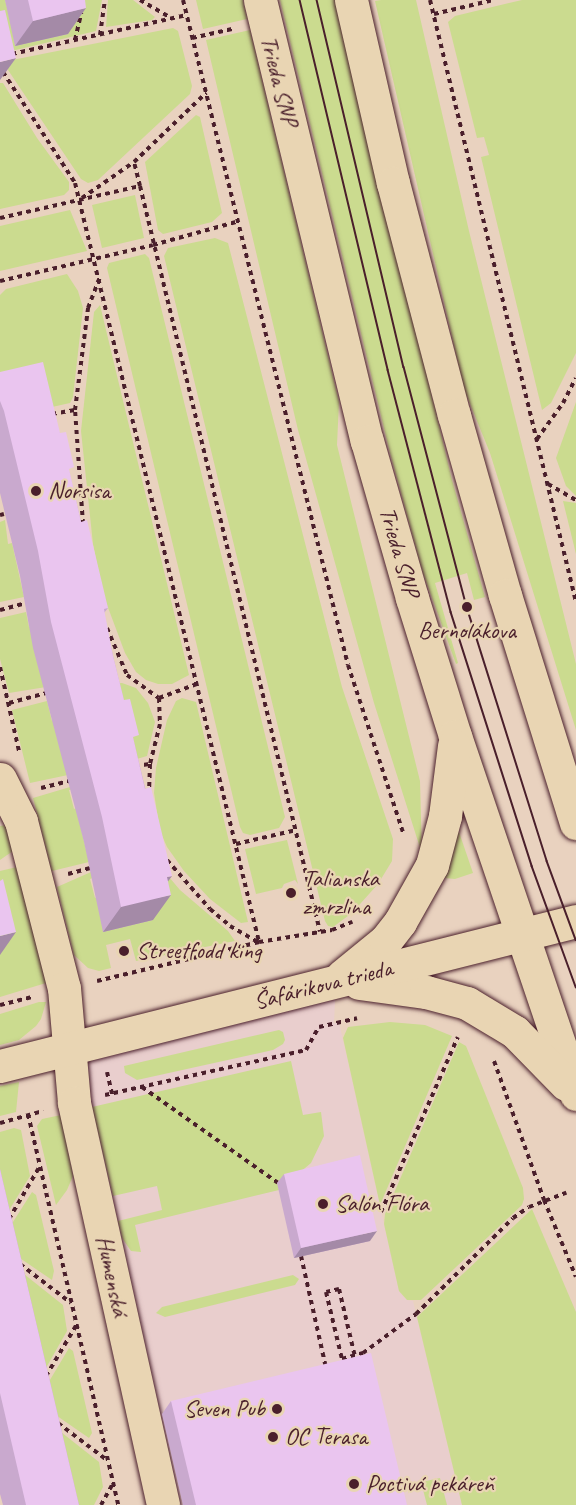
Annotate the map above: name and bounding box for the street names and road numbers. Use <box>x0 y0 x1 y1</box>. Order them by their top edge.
street label: Trieda SNP <box>254 33 304 129</box>
street label: Trieda SNP <box>373 504 425 600</box>
street label: Šafárikova trieda <box>251 954 395 1016</box>
street label: Humenská <box>89 1233 135 1319</box>

